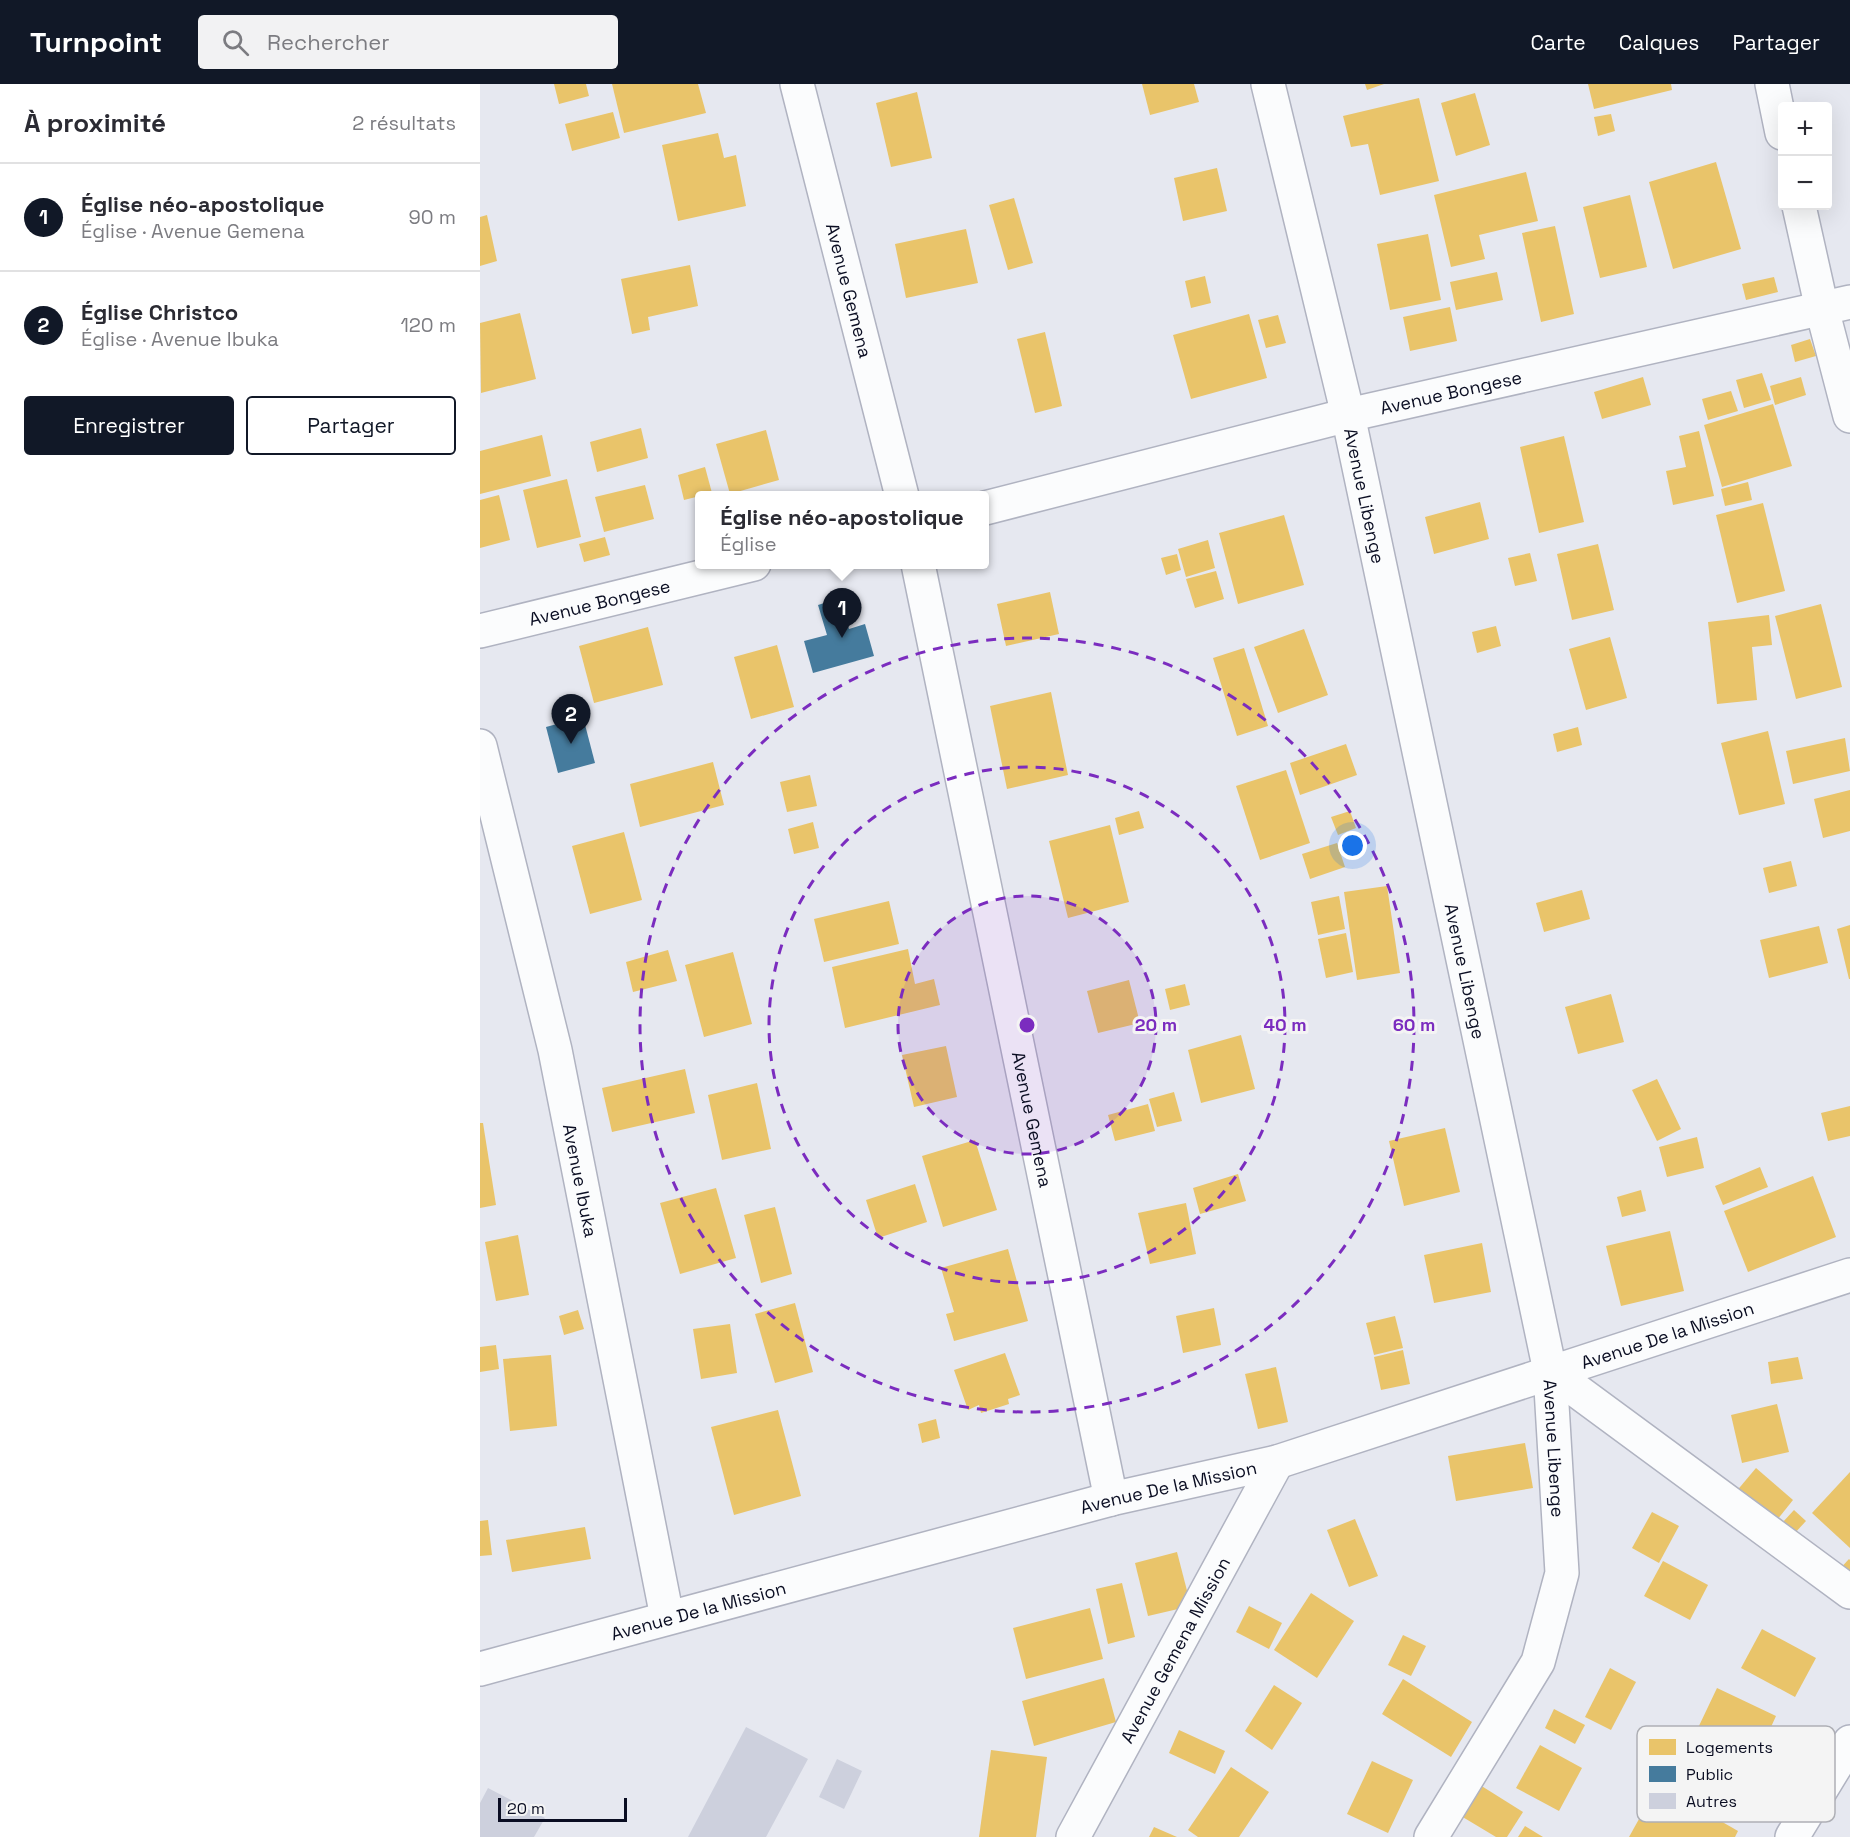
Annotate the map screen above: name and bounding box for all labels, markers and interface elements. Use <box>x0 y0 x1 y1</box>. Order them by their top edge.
search box <box>198 15 618 69</box>
text: Turnpoint <box>30 24 162 60</box>
icon: search <box>219 26 252 59</box>
text: Rechercher <box>267 28 390 56</box>
text: Carte <box>1531 29 1586 56</box>
text: Calques <box>1619 29 1699 56</box>
text: Partager <box>1732 29 1820 56</box>
map controls <box>1778 102 1832 210</box>
button: + <box>1778 102 1832 156</box>
text: À proximité <box>24 106 166 140</box>
text: 2 résultats <box>352 110 456 136</box>
button: − <box>1778 156 1832 210</box>
text: Église néo-apostolique <box>81 190 325 218</box>
text: 1 <box>39 204 48 230</box>
text: 90 m <box>409 204 456 230</box>
text: Église · Avenue Gemena <box>81 218 305 244</box>
street label: Avenue Gemena <box>821 221 878 360</box>
text: Église Christco <box>81 298 238 326</box>
text: 2 <box>38 312 49 338</box>
text: 120 m <box>400 312 456 338</box>
text: Église · Avenue Ibuka <box>81 326 279 352</box>
street label: Avenue Bongese <box>1378 365 1524 419</box>
button: Enregistrer <box>24 396 234 455</box>
button: Partager <box>246 396 456 455</box>
street label: Avenue Libenge <box>1340 426 1391 566</box>
popup <box>695 491 989 569</box>
text: Église néo-apostolique <box>720 503 964 531</box>
text: Église <box>720 531 776 557</box>
street label: Avenue Bongese <box>526 573 672 630</box>
pin: 1 <box>822 588 862 638</box>
pin: 2 <box>552 694 590 744</box>
your location <box>1338 831 1367 860</box>
street label: Avenue Libenge <box>1440 901 1491 1041</box>
text: 20 m <box>1135 1013 1177 1036</box>
text: 40 m <box>1263 1013 1307 1036</box>
text: 60 m <box>1393 1013 1435 1036</box>
centre of rings <box>1017 1015 1037 1035</box>
street label: Avenue Gemena <box>1007 1049 1058 1189</box>
street label: Avenue Ibuka <box>558 1122 603 1239</box>
street label: Avenue De la Mission <box>1578 1296 1757 1374</box>
street label: Avenue Libenge <box>1539 1379 1570 1518</box>
street label: Avenue De la Mission <box>1077 1455 1259 1518</box>
street label: Avenue Gemena Mission <box>1115 1553 1235 1747</box>
street label: Avenue De la Mission <box>608 1576 788 1645</box>
legend <box>1637 1726 1835 1822</box>
text: Logements <box>1686 1737 1773 1758</box>
text: Public <box>1686 1764 1733 1785</box>
text: Autres <box>1686 1791 1737 1812</box>
scale bar <box>498 1795 627 1822</box>
text: 20 m <box>507 1798 545 1819</box>

